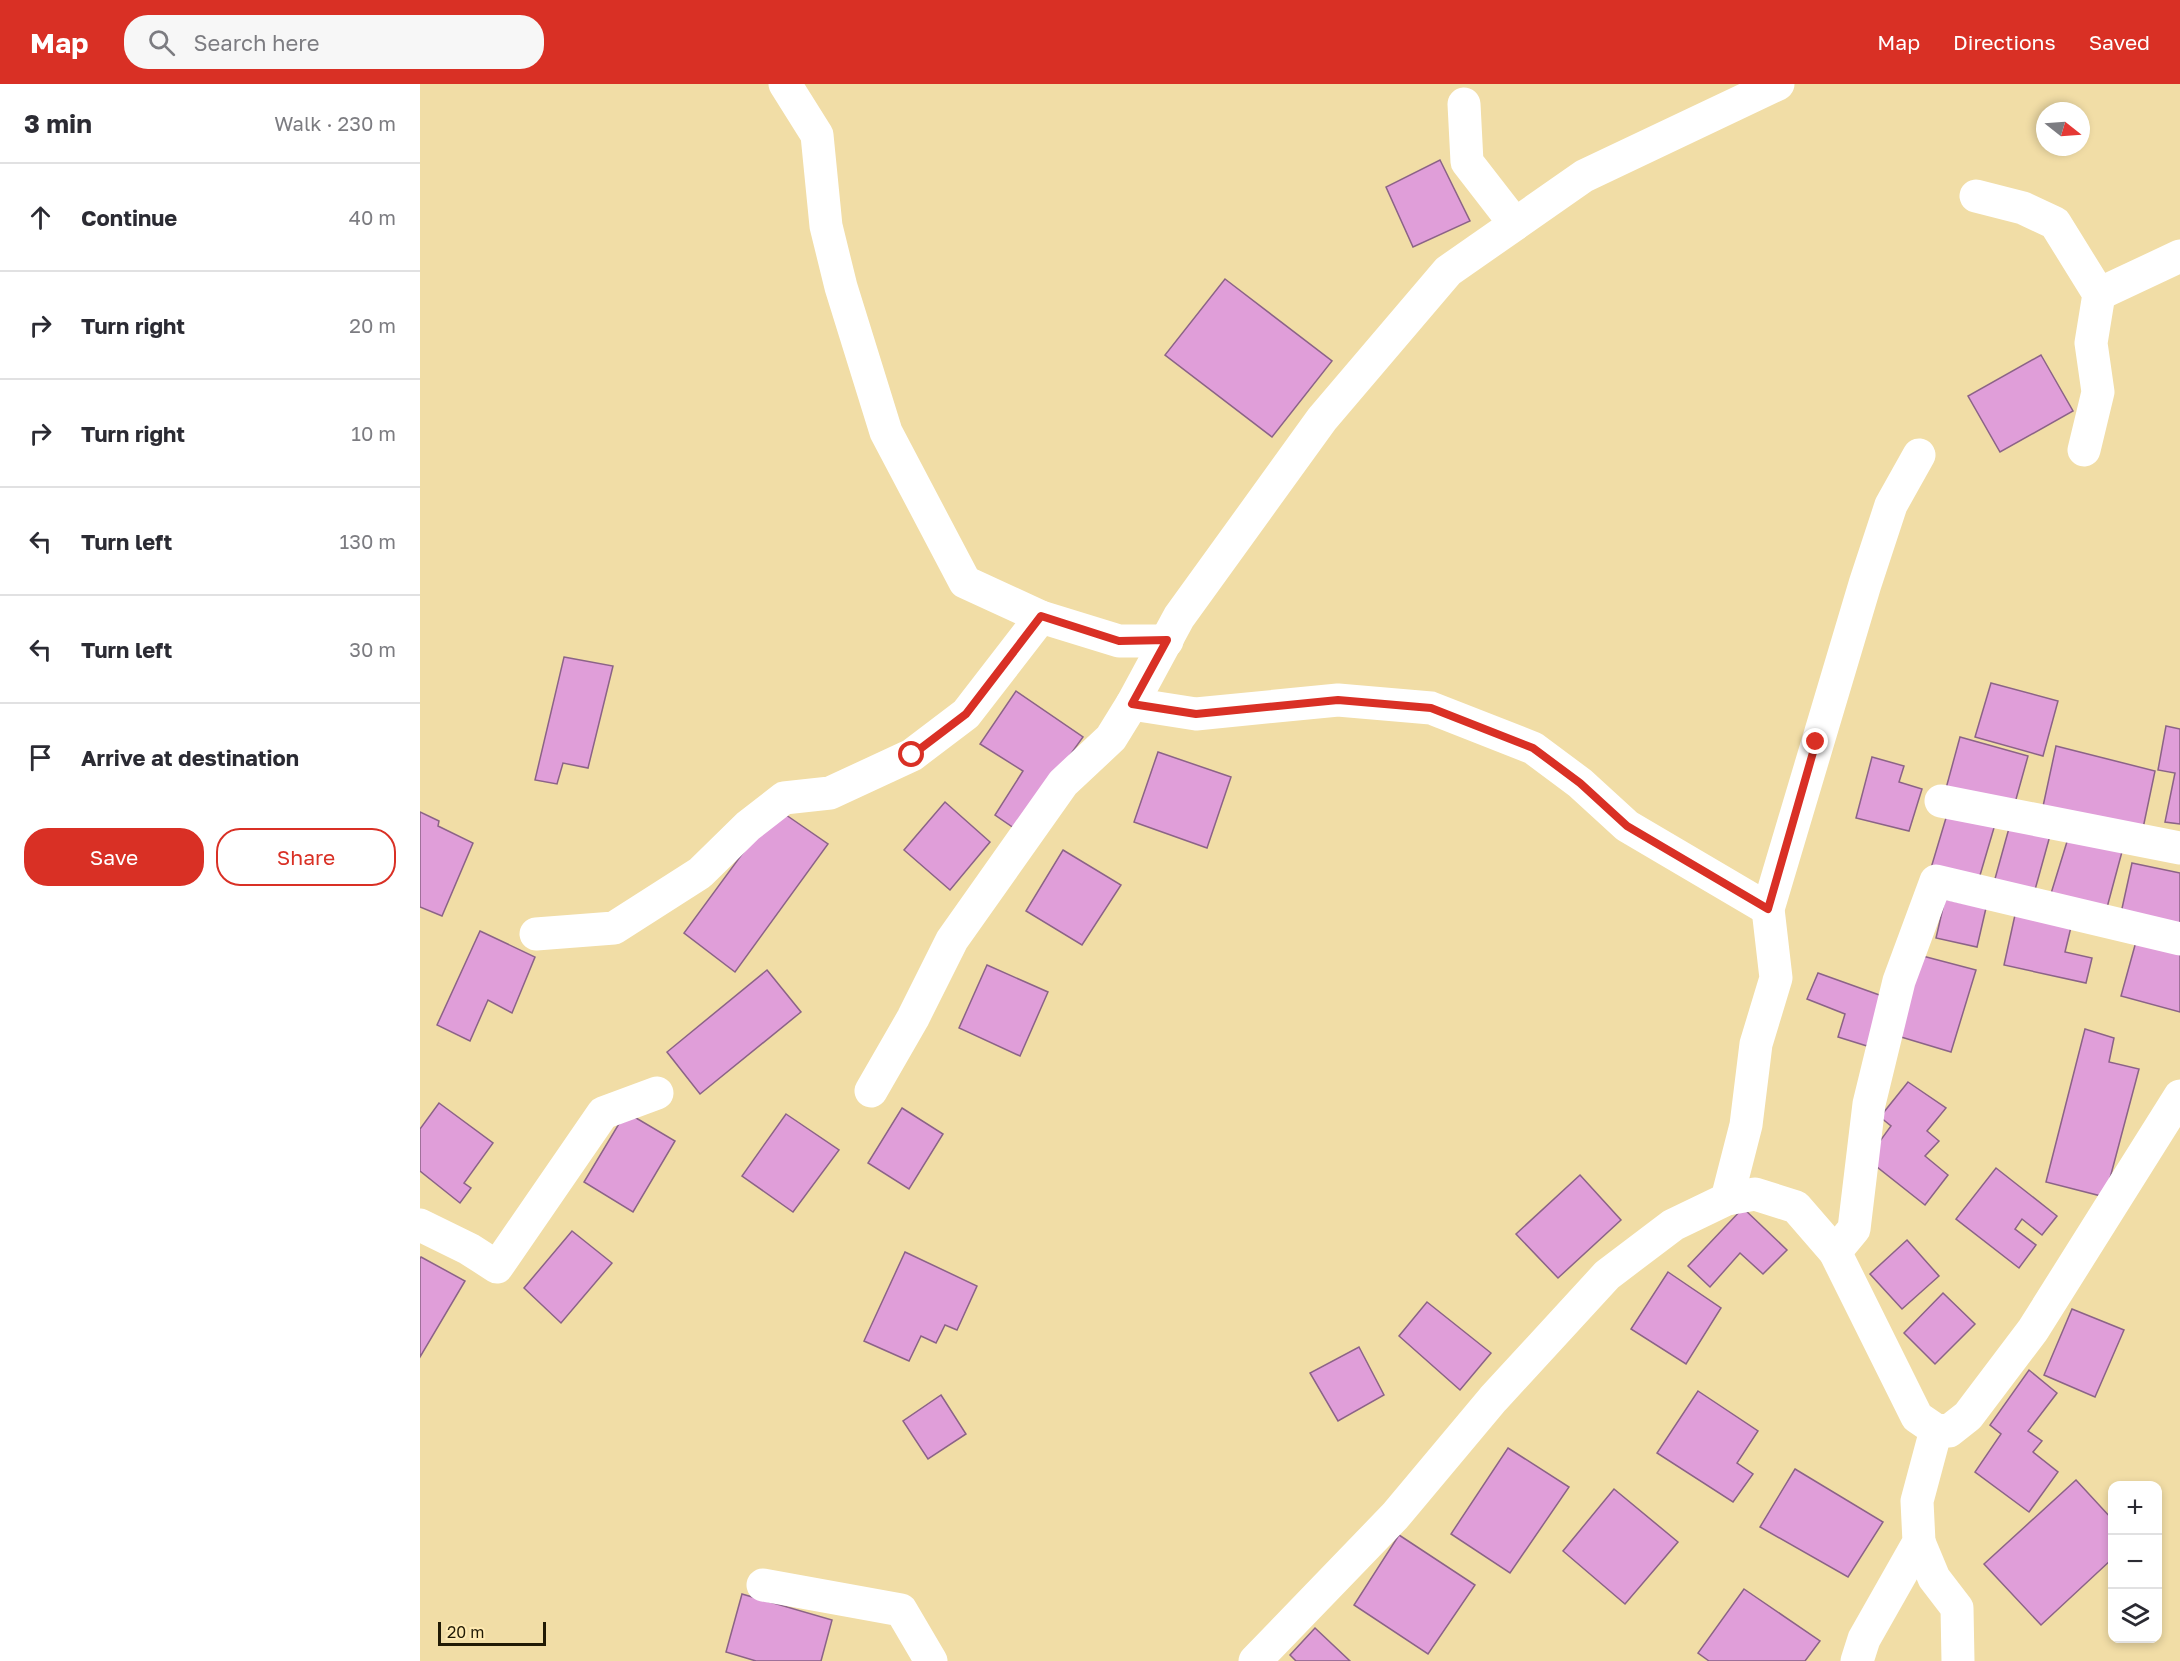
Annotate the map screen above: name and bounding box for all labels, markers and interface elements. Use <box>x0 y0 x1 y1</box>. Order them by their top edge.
search box <box>124 15 544 69</box>
text: Map <box>30 26 88 59</box>
icon: search <box>145 26 178 59</box>
text: Search here <box>193 29 319 56</box>
text: Map <box>1877 29 1920 55</box>
text: Directions <box>1953 29 2056 55</box>
text: Saved <box>2089 29 2150 55</box>
north arrow <box>2036 102 2090 156</box>
text: 3 min <box>24 108 92 139</box>
text: Walk · 230 m <box>274 111 396 135</box>
icon: ahead <box>24 201 57 234</box>
text: Continue <box>81 204 177 231</box>
text: 40 m <box>349 205 396 229</box>
icon: right <box>24 309 57 342</box>
text: Turn right <box>81 312 185 339</box>
text: 20 m <box>349 313 396 337</box>
icon: right <box>24 417 57 450</box>
text: Turn right <box>81 420 185 447</box>
text: 10 m <box>351 421 396 445</box>
icon: left <box>24 525 57 558</box>
text: Turn left <box>81 528 172 555</box>
text: 130 m <box>340 529 396 553</box>
icon: left <box>24 633 57 666</box>
text: Turn left <box>81 636 172 663</box>
text: 30 m <box>349 637 396 661</box>
route end <box>1802 728 1828 754</box>
icon: arrive <box>24 741 57 774</box>
route start <box>898 741 924 767</box>
text: Arrive at destination <box>81 744 299 771</box>
button: Save <box>24 828 204 886</box>
button: Share <box>216 828 396 886</box>
map controls <box>2108 1481 2162 1643</box>
button: + <box>2108 1481 2162 1535</box>
button: − <box>2108 1535 2162 1589</box>
button: layers <box>2108 1589 2162 1643</box>
scale bar <box>438 1619 546 1646</box>
text: 20 m <box>447 1622 484 1642</box>

